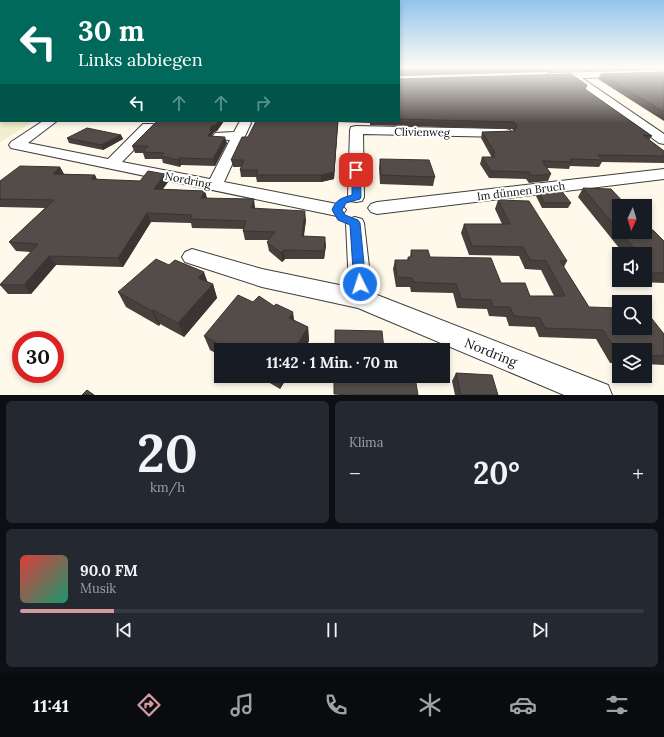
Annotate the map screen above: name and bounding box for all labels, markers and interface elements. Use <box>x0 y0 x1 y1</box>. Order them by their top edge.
text: 30 m <box>78 13 145 49</box>
icon: left <box>12 16 64 68</box>
text: Links abbiegen <box>78 48 203 71</box>
icon: left <box>126 92 148 114</box>
icon: ahead <box>168 92 190 114</box>
icon: ahead <box>210 92 232 114</box>
icon: right <box>252 92 274 114</box>
street label: Clivienweg <box>394 125 451 140</box>
pin <box>339 153 373 187</box>
icon: arrive <box>345 159 367 181</box>
street label: Nordring <box>164 169 213 191</box>
street label: Im dünnen Bruch <box>476 179 566 203</box>
north arrow <box>612 199 652 239</box>
map controls <box>612 199 652 383</box>
button: sound <box>612 247 652 287</box>
position arrow <box>339 263 381 305</box>
button: search <box>612 295 652 335</box>
speed limit sign: 30 <box>12 331 64 383</box>
street label: Nordring <box>462 334 520 371</box>
button: layers <box>612 343 652 383</box>
text: 11:42 · 1 Min. · 70 m <box>266 353 398 372</box>
text: 20 <box>137 420 198 486</box>
text: Klima <box>349 434 383 451</box>
text: 20° <box>473 454 520 492</box>
text: − <box>349 459 361 487</box>
text: + <box>632 459 644 487</box>
text: km/h <box>150 479 185 496</box>
text: 90.0 FM <box>80 561 138 580</box>
text: Musik <box>80 580 116 597</box>
icon: previous <box>113 619 135 641</box>
icon: pause <box>321 619 343 641</box>
icon: next <box>529 619 551 641</box>
icon: directions <box>135 691 163 719</box>
icon: music <box>228 691 256 719</box>
icon: phone <box>322 691 350 719</box>
icon: climate <box>416 691 444 719</box>
icon: car <box>509 691 537 719</box>
icon: filters <box>603 691 631 719</box>
text: 11:41 <box>33 694 69 717</box>

